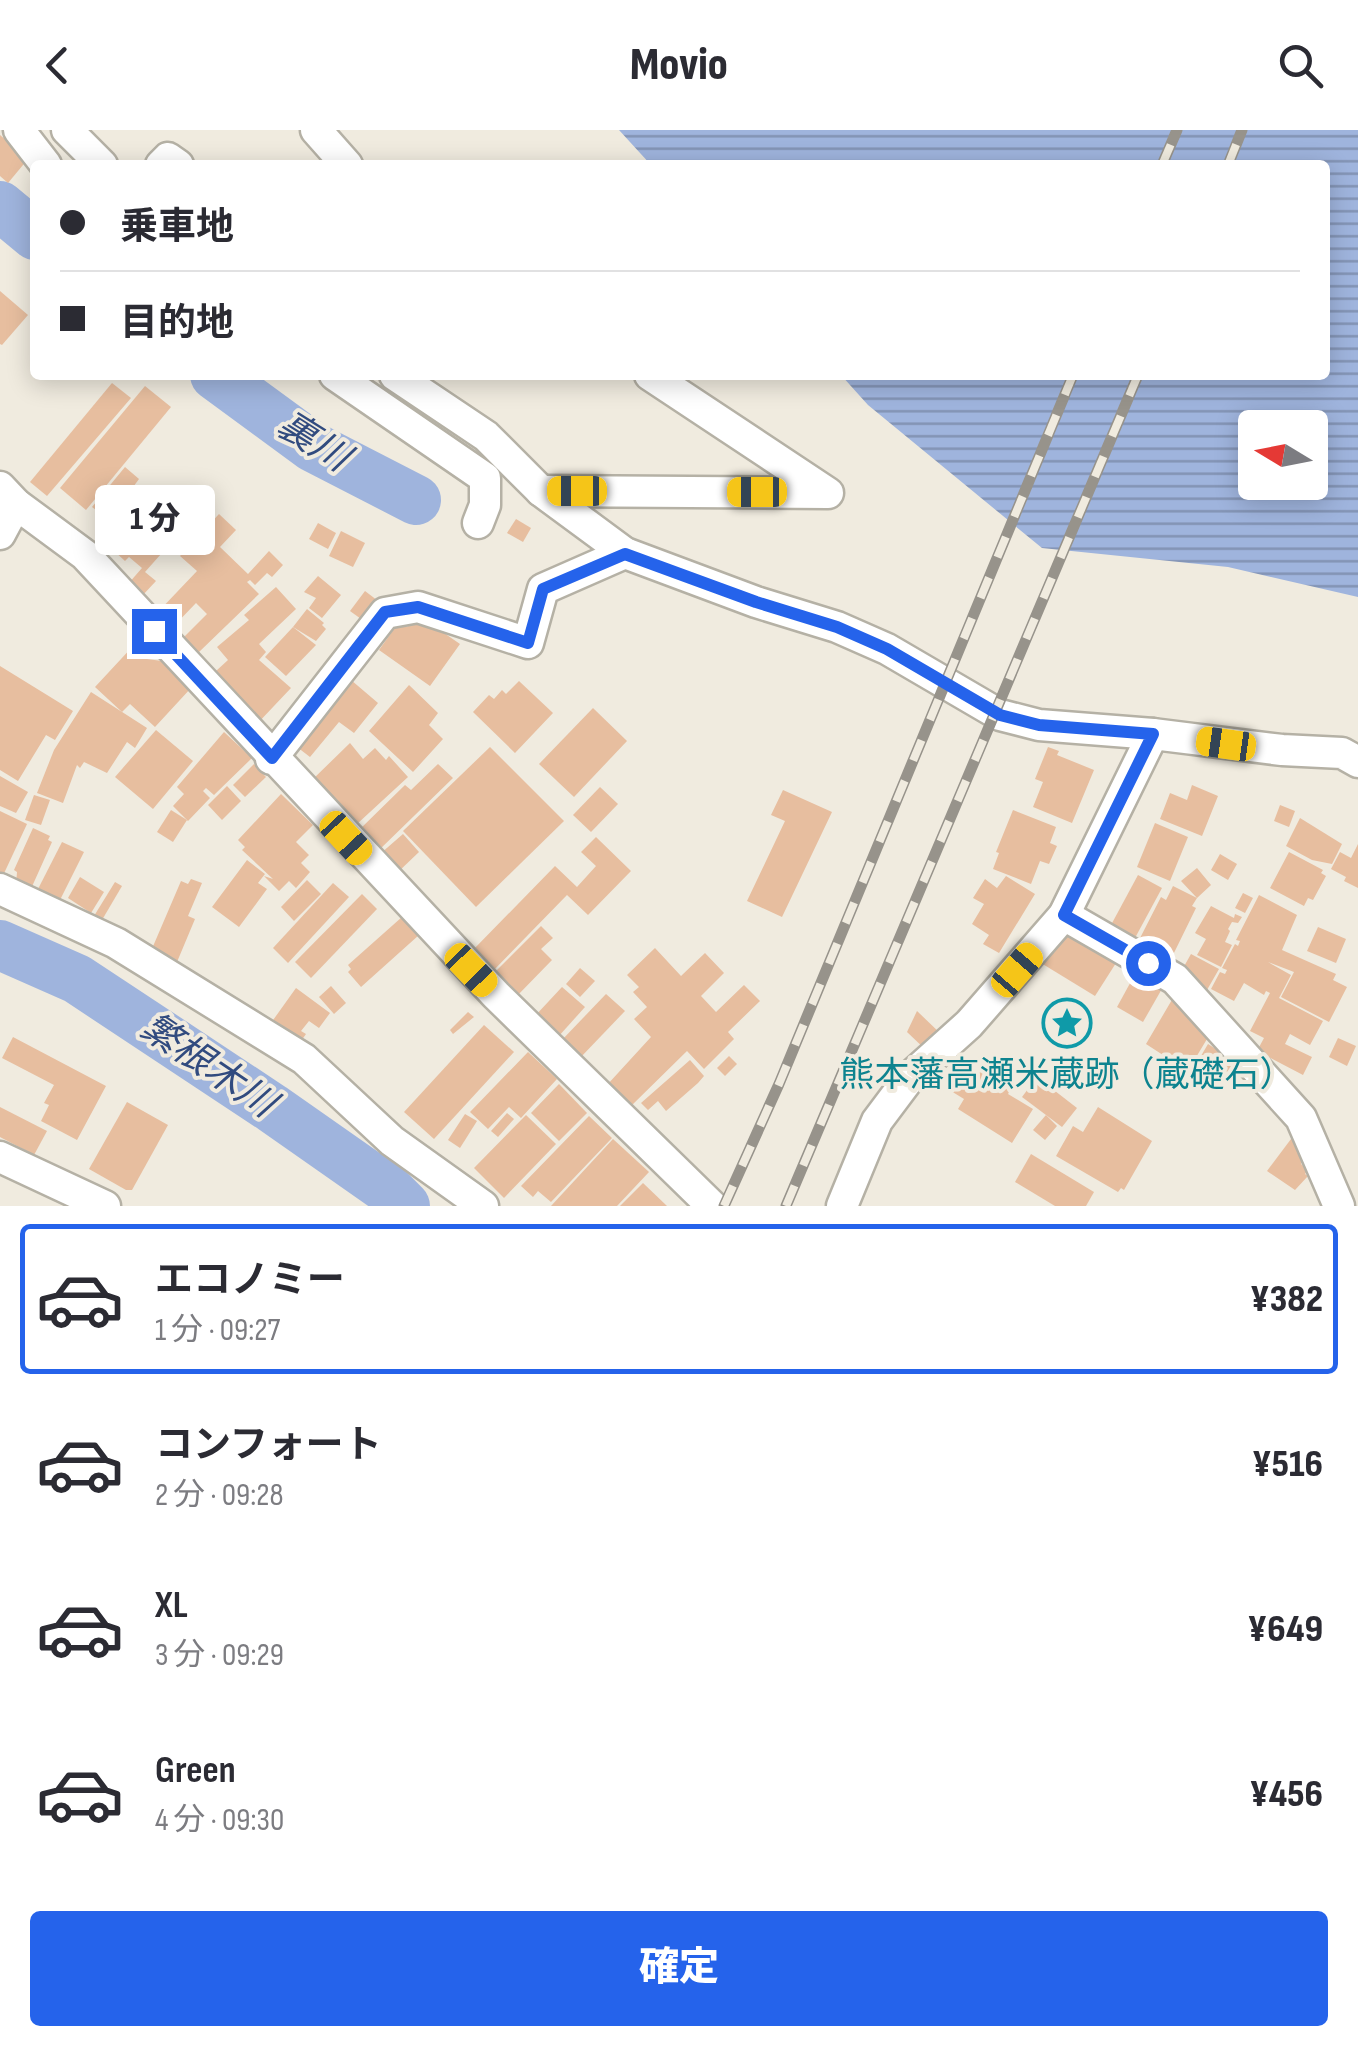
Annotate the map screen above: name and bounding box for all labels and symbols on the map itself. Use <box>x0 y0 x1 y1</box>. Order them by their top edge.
water label: 裏川 <box>269 403 361 483</box>
north arrow <box>1238 410 1328 500</box>
car <box>547 476 607 506</box>
car <box>727 477 787 507</box>
callout: 1 分 <box>94 486 214 556</box>
route end <box>132 609 177 654</box>
car <box>1194 725 1258 763</box>
car <box>315 806 377 870</box>
car <box>439 938 503 1002</box>
car <box>986 938 1048 1002</box>
route start <box>1126 941 1171 986</box>
place icon: 熊本藩高瀬米蔵跡（蔵礎石） <box>1041 997 1093 1049</box>
water label: 繁根木川 <box>132 1005 287 1129</box>
place label: 熊本藩高瀬米蔵跡（蔵礎石） <box>839 1054 1295 1097</box>

